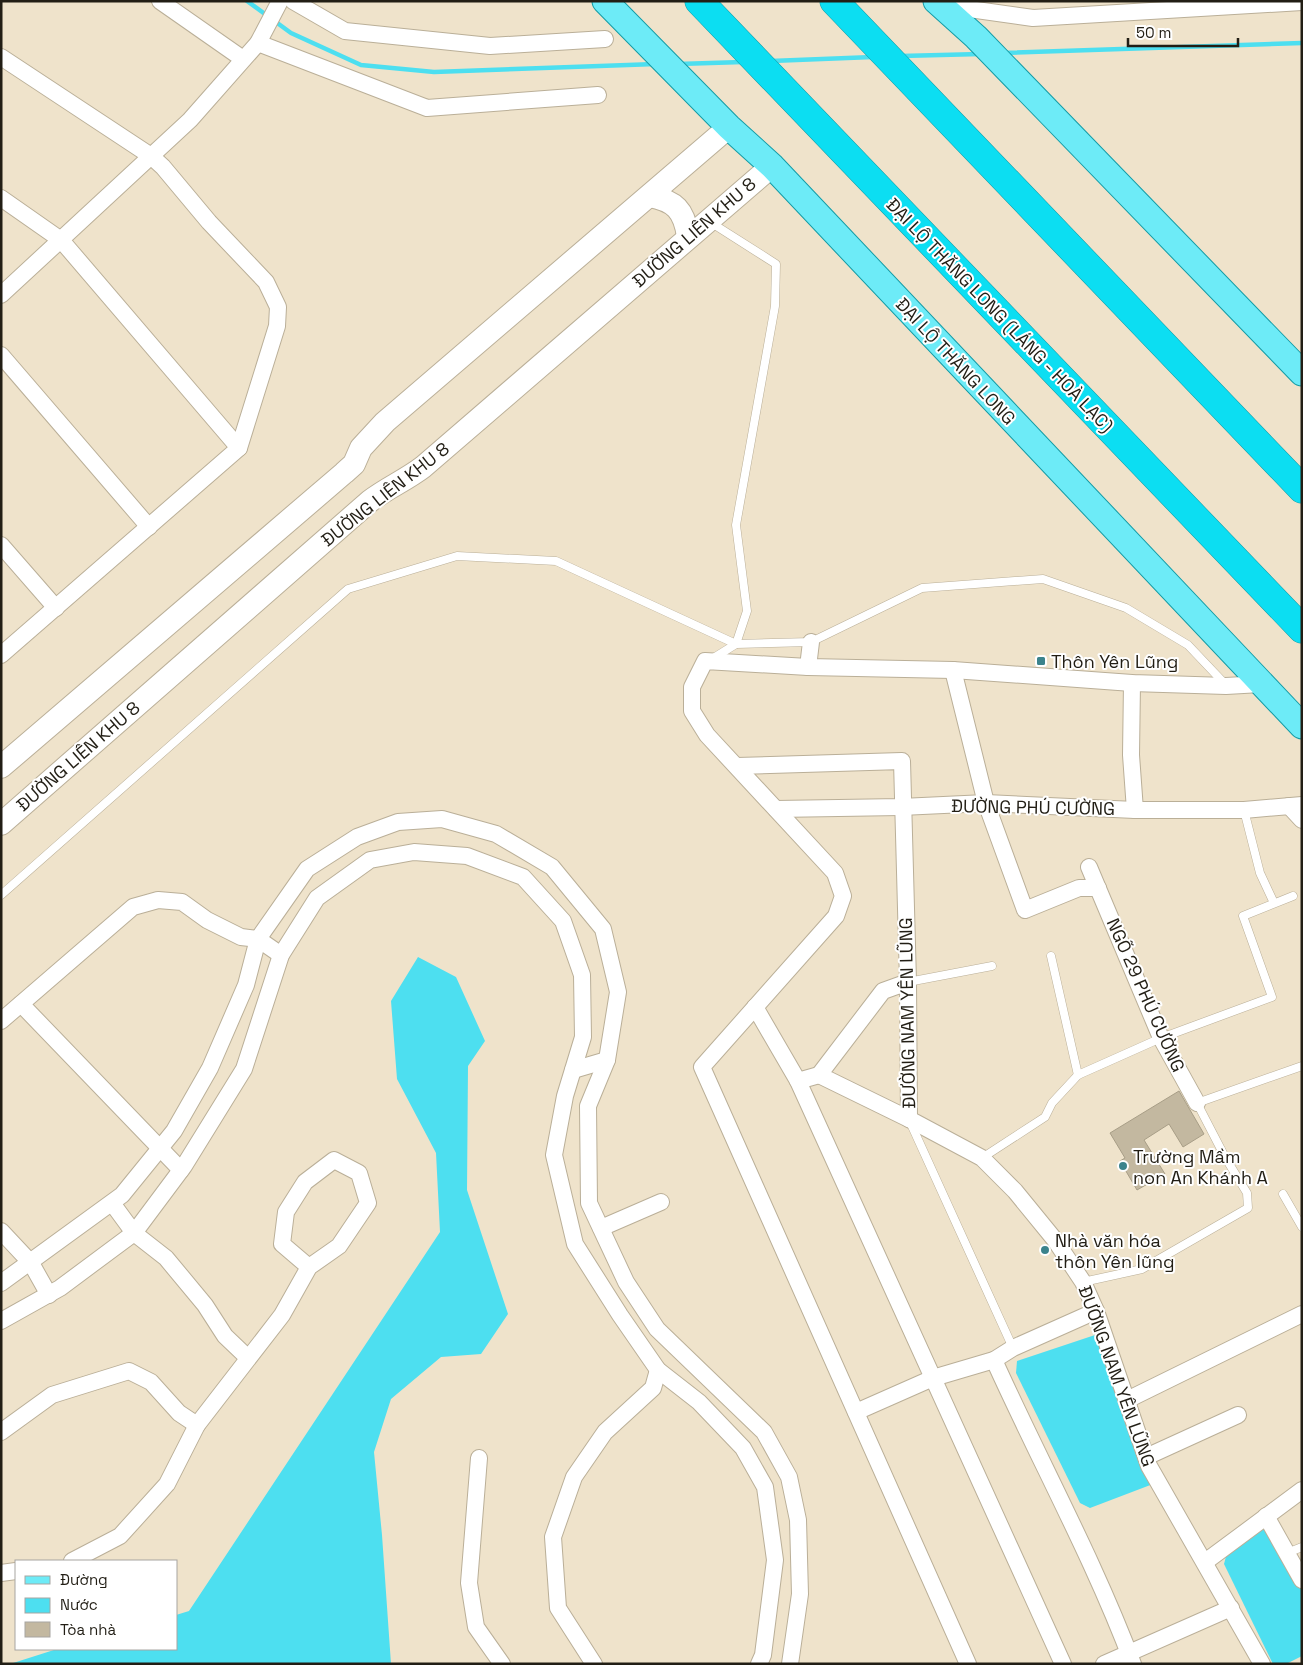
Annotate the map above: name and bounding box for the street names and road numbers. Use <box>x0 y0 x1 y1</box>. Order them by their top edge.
street label: ĐƯỜNG LIÊN KHU 8 <box>627 172 761 292</box>
street label: ĐẠI LỘ THĂNG LONG (LÁNG - HOÀ LẠC) <box>882 193 1118 437</box>
street label: ĐẠI LỘ THĂNG LONG <box>892 293 1020 429</box>
street label: ĐƯỜNG LIÊN KHU 8 <box>316 437 454 551</box>
street label: ĐƯỜNG LIÊN KHU 8 <box>11 696 145 816</box>
street label: ĐƯỜNG PHÚ CƯỜNG <box>951 794 1115 820</box>
street label: NGÕ 29 PHÚ CƯỜNG <box>1102 915 1190 1075</box>
street label: ĐƯỜNG NAM YÊN LŨNG <box>894 917 920 1109</box>
street label: ĐƯỜNG NAM YÊN LŨNG <box>1074 1282 1160 1470</box>

